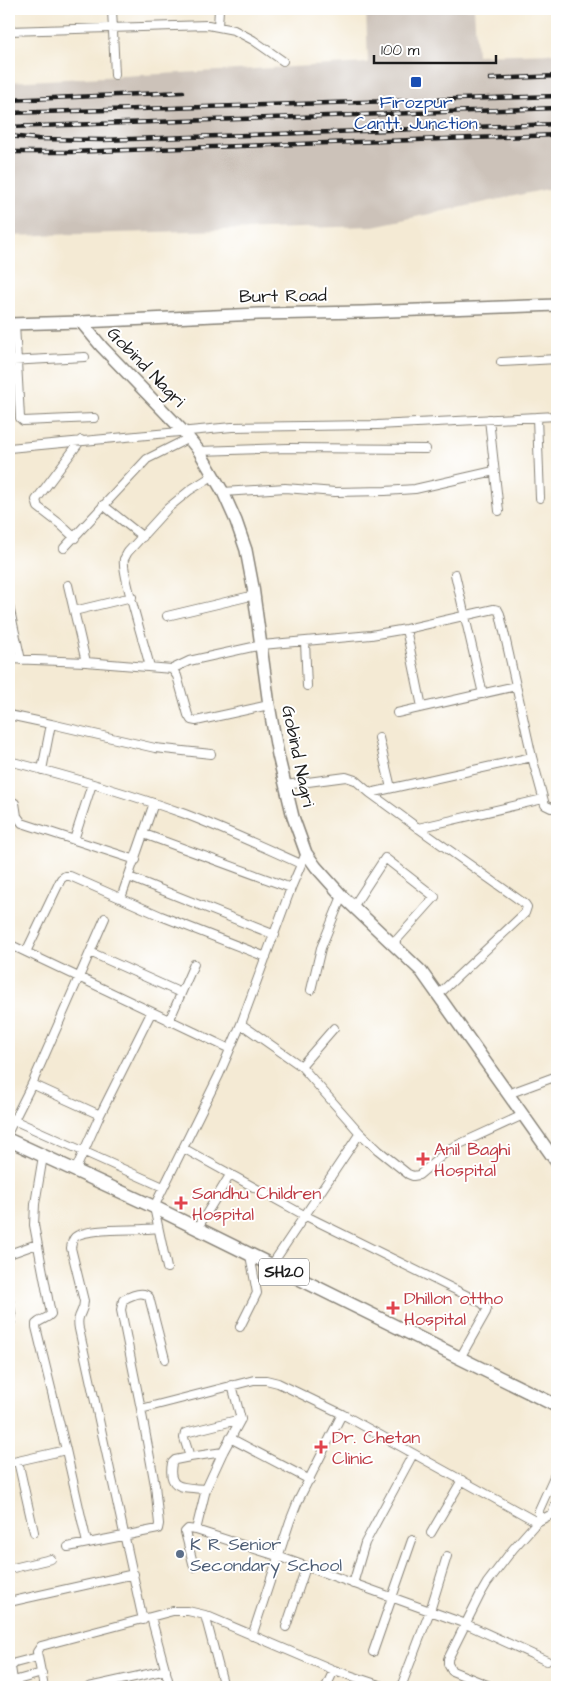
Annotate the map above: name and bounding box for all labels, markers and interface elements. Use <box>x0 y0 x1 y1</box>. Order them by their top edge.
scale bar <box>374 32 496 64</box>
text: 100 m <box>381 40 420 61</box>
marker: Firozpur Cantt. Junction <box>409 75 423 89</box>
place label: Firozpur Cantt. Junction <box>354 90 478 136</box>
street label: Burt Road <box>239 283 327 309</box>
street label: Gobind Nagri <box>100 321 191 414</box>
street label: Gobind Nagri <box>274 703 321 810</box>
place label: Anil Baghi Hospital <box>434 1137 510 1183</box>
marker: Anil Baghi Hospital <box>416 1152 430 1166</box>
place label: Sandhu Children Hospital <box>192 1181 321 1227</box>
marker: Sandhu Children Hospital <box>174 1196 188 1210</box>
road number: SH20 <box>259 1258 309 1286</box>
place label: Dhillon ottho Hospital <box>404 1286 503 1332</box>
marker: Dhillon ottho Hospital <box>386 1301 400 1315</box>
place label: Dr. Chetan Clinic <box>332 1425 420 1471</box>
marker: Dr. Chetan Clinic <box>314 1440 328 1454</box>
place label: K R Senior Secondary School <box>190 1532 342 1579</box>
marker: K R Senior Secondary School <box>174 1548 186 1560</box>

